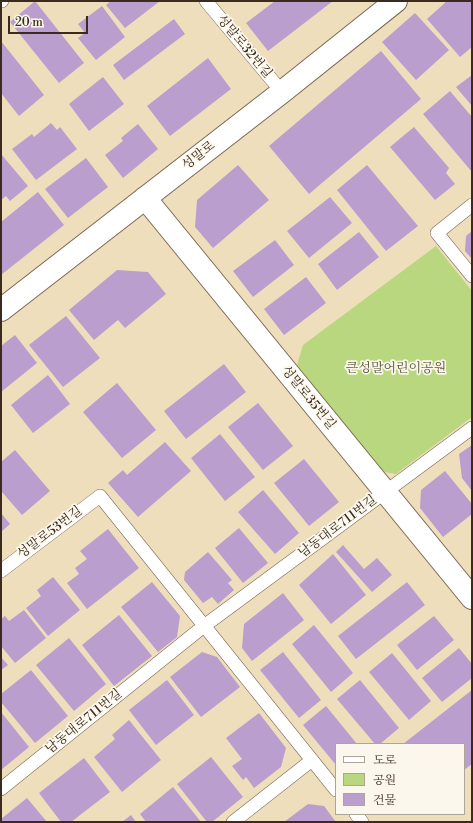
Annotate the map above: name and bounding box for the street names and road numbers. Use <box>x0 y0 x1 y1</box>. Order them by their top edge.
street label: 성말로32번길 <box>213 12 275 82</box>
street label: 성말로 <box>179 138 219 174</box>
street label: 성말로35번길 <box>278 363 338 433</box>
street label: 남동대로711번길 <box>296 492 380 562</box>
street label: 성말로53번길 <box>15 504 85 562</box>
street label: 남동대로711번길 <box>43 686 125 758</box>

